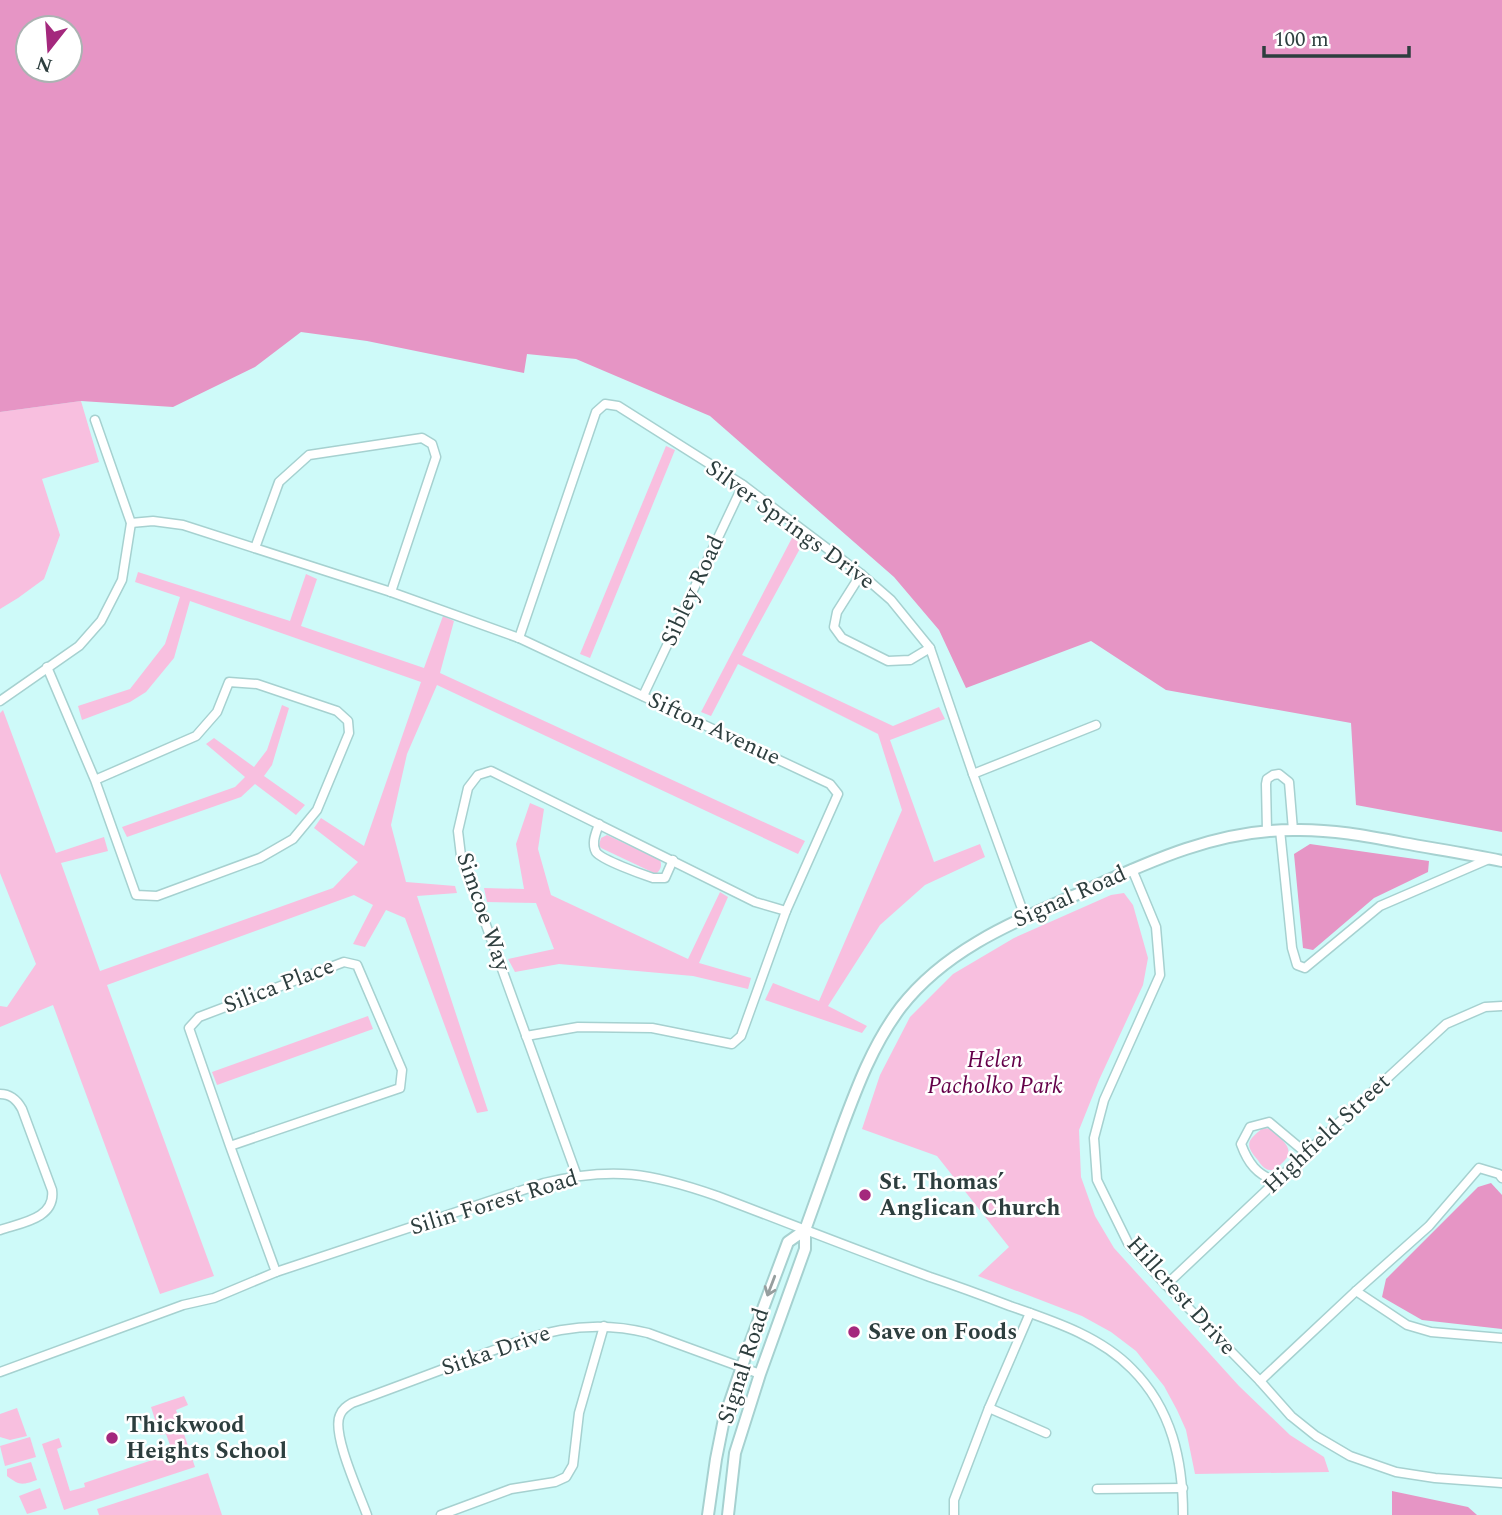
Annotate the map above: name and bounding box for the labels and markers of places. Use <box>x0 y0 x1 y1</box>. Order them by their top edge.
place label: St. Thomas’ Anglican Church <box>879 1165 1060 1226</box>
marker: St. Thomas’ Anglican Church <box>857 1187 873 1203</box>
place label: Save on Foods <box>868 1315 1017 1350</box>
marker: Save on Foods <box>846 1324 862 1340</box>
place label: Thickwood Heights School <box>126 1408 287 1469</box>
marker: Thickwood Heights School <box>104 1430 120 1446</box>

